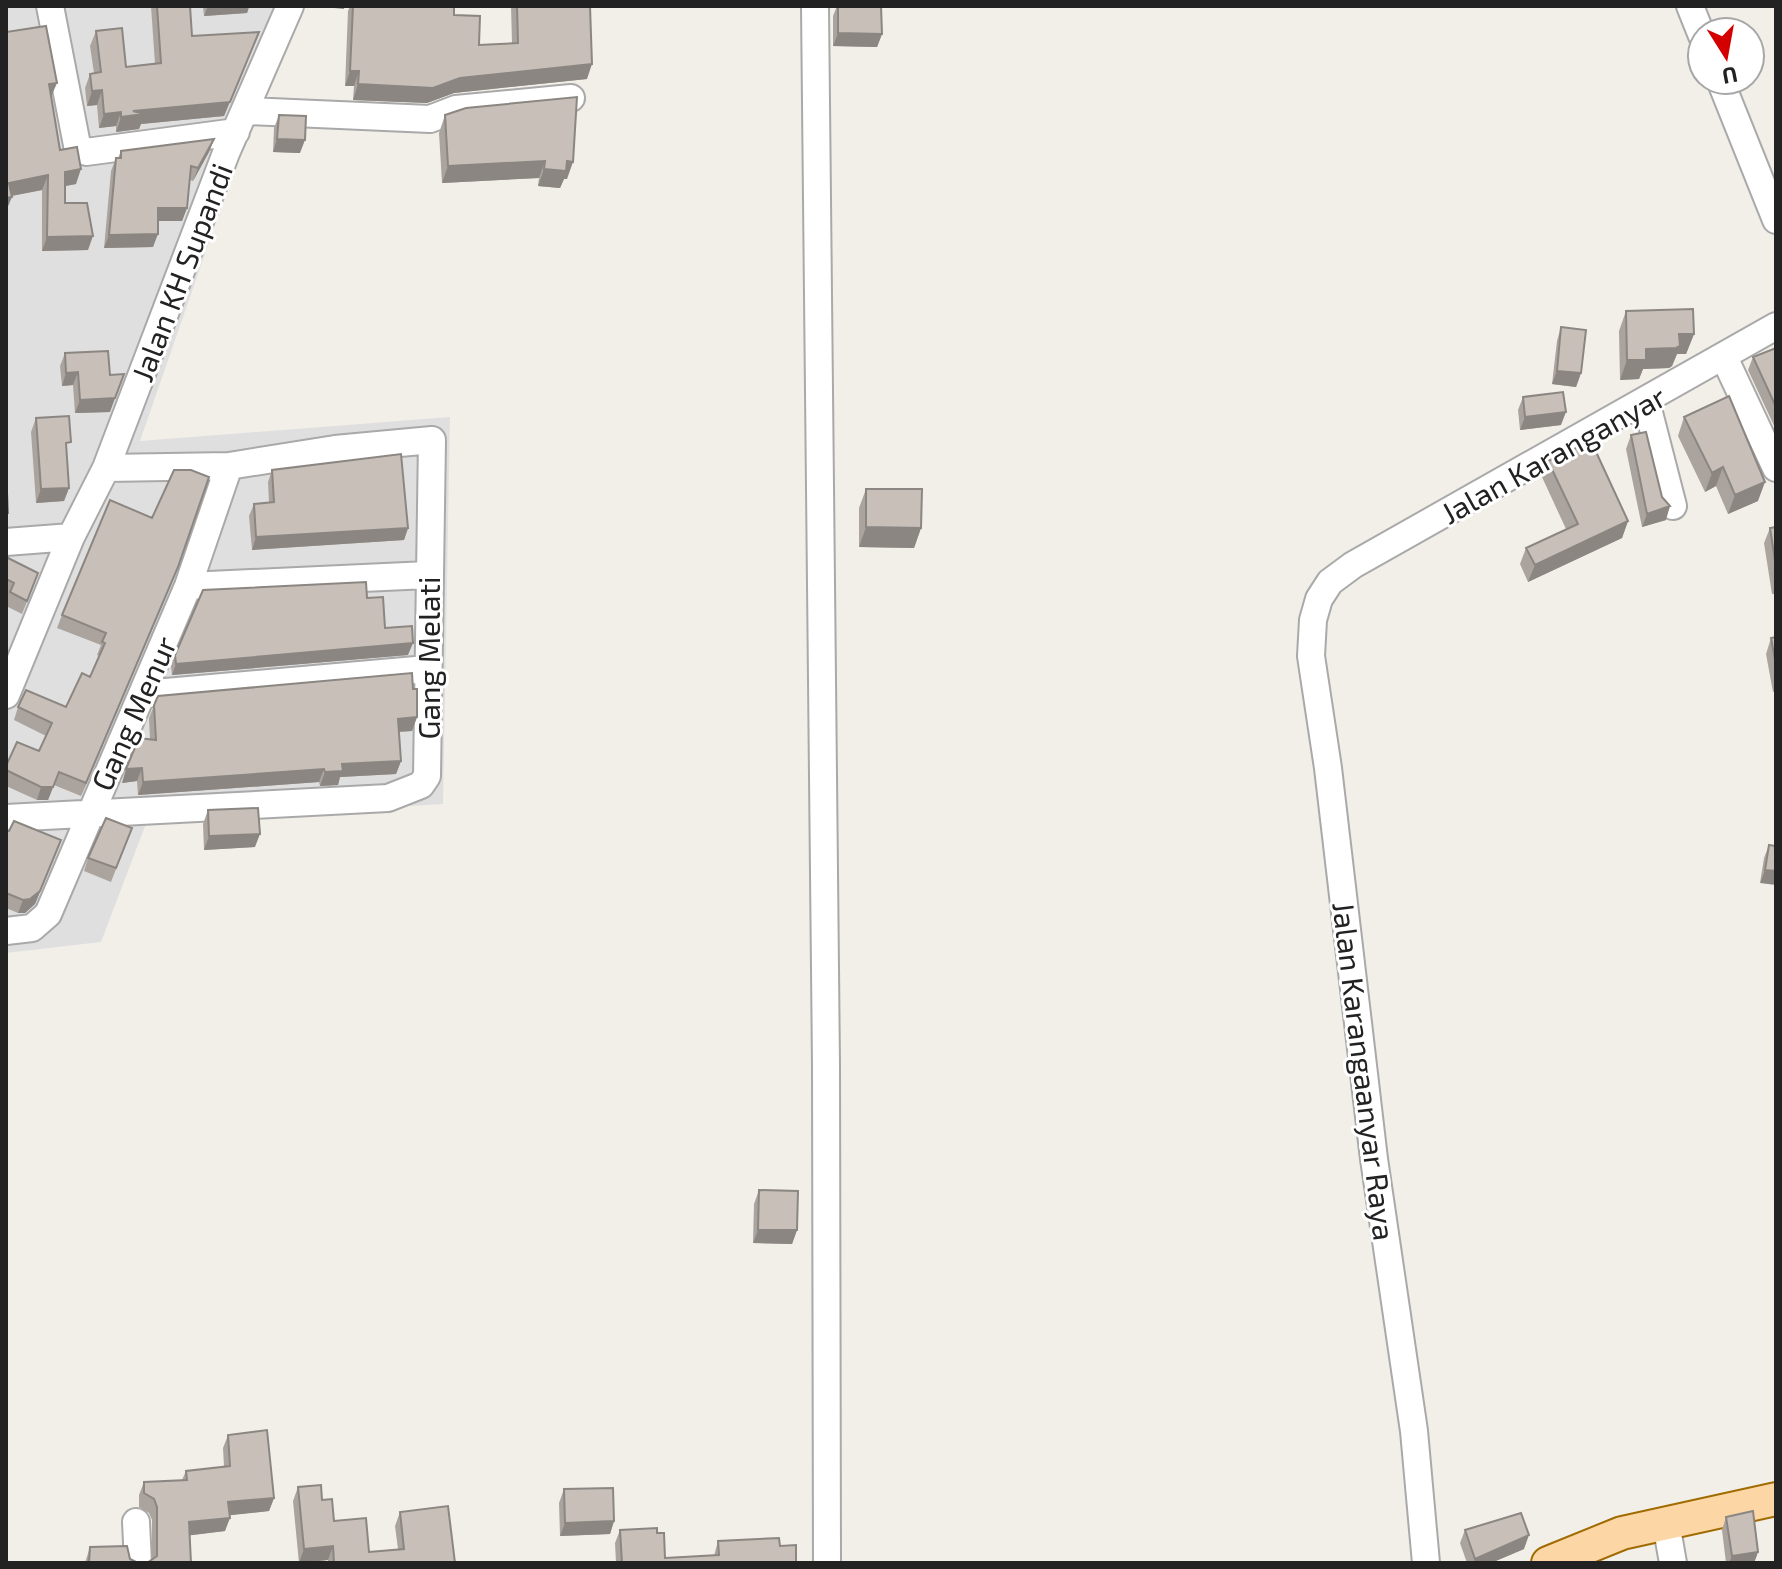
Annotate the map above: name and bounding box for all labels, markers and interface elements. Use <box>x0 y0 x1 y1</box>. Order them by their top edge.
north arrow <box>1686 16 1766 96</box>
text: U <box>1720 62 1740 91</box>
street label: Jalan KH Supandi <box>123 158 239 386</box>
street label: Jalan Karanganyar <box>1435 377 1671 531</box>
street label: Gang Melati <box>410 577 446 739</box>
street label: Gang Menur <box>83 630 183 796</box>
street label: Jalan Karangaanyar Raya <box>1326 900 1404 1242</box>

